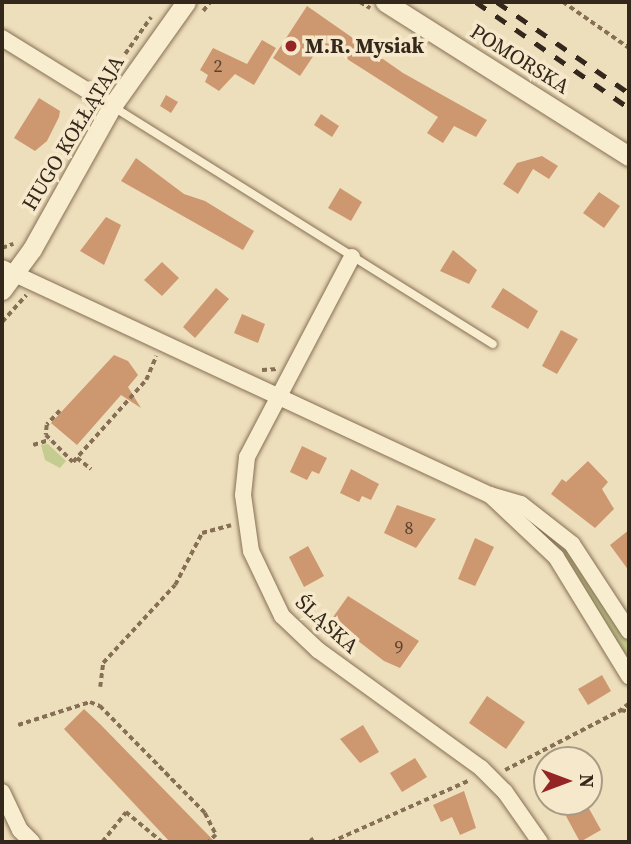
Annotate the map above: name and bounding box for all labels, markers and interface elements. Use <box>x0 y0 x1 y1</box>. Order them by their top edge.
street label: POMORSKA <box>466 19 574 99</box>
place label: M.R. Mysiak <box>305 33 424 59</box>
marker: M.R. Mysiak <box>283 38 299 54</box>
street label: HUGO KOŁŁĄTAJA <box>17 51 129 215</box>
house number: 2 <box>214 55 222 77</box>
house number: 8 <box>405 517 413 539</box>
street label: ŚLĄSKA <box>290 589 364 659</box>
house number: 9 <box>395 636 403 658</box>
north arrow <box>533 746 603 816</box>
text: N <box>574 774 600 788</box>

